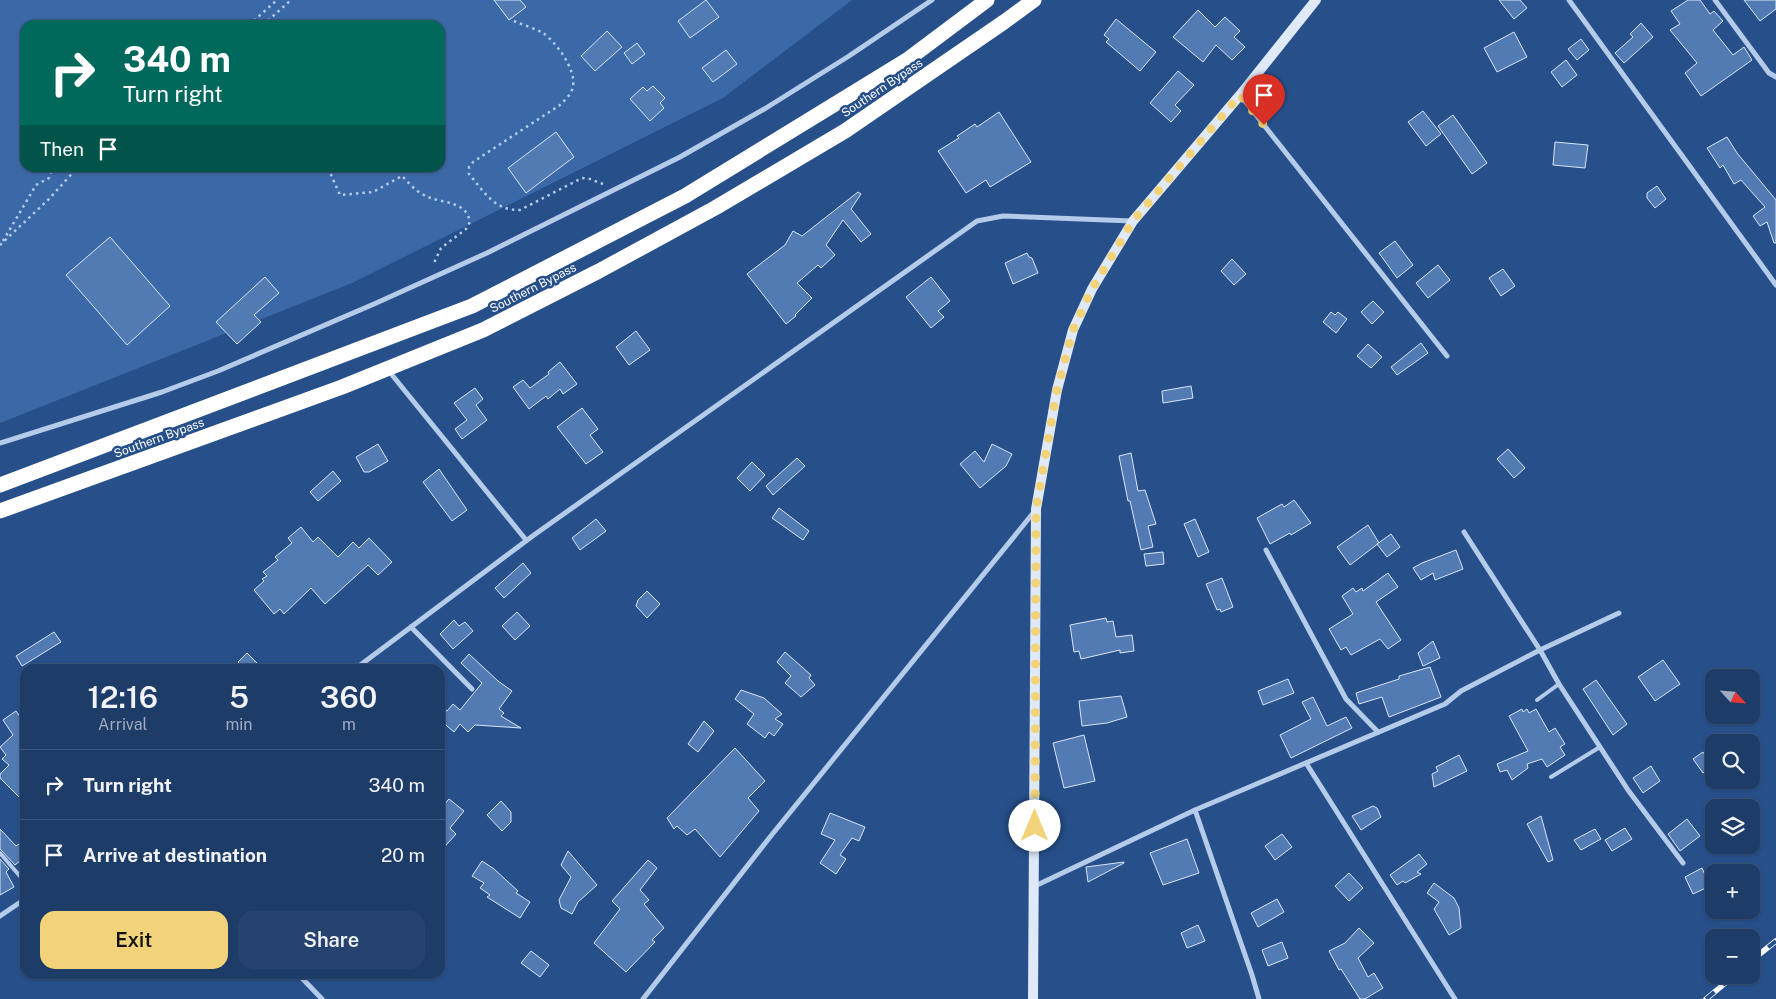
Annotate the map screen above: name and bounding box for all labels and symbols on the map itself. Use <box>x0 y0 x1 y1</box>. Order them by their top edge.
street label: Southern Bypass <box>839 56 925 120</box>
pin <box>1243 74 1285 125</box>
street label: Southern Bypass <box>488 260 578 316</box>
street label: Southern Bypass <box>112 415 206 461</box>
north arrow <box>1705 669 1760 724</box>
position arrow <box>1008 799 1060 851</box>

